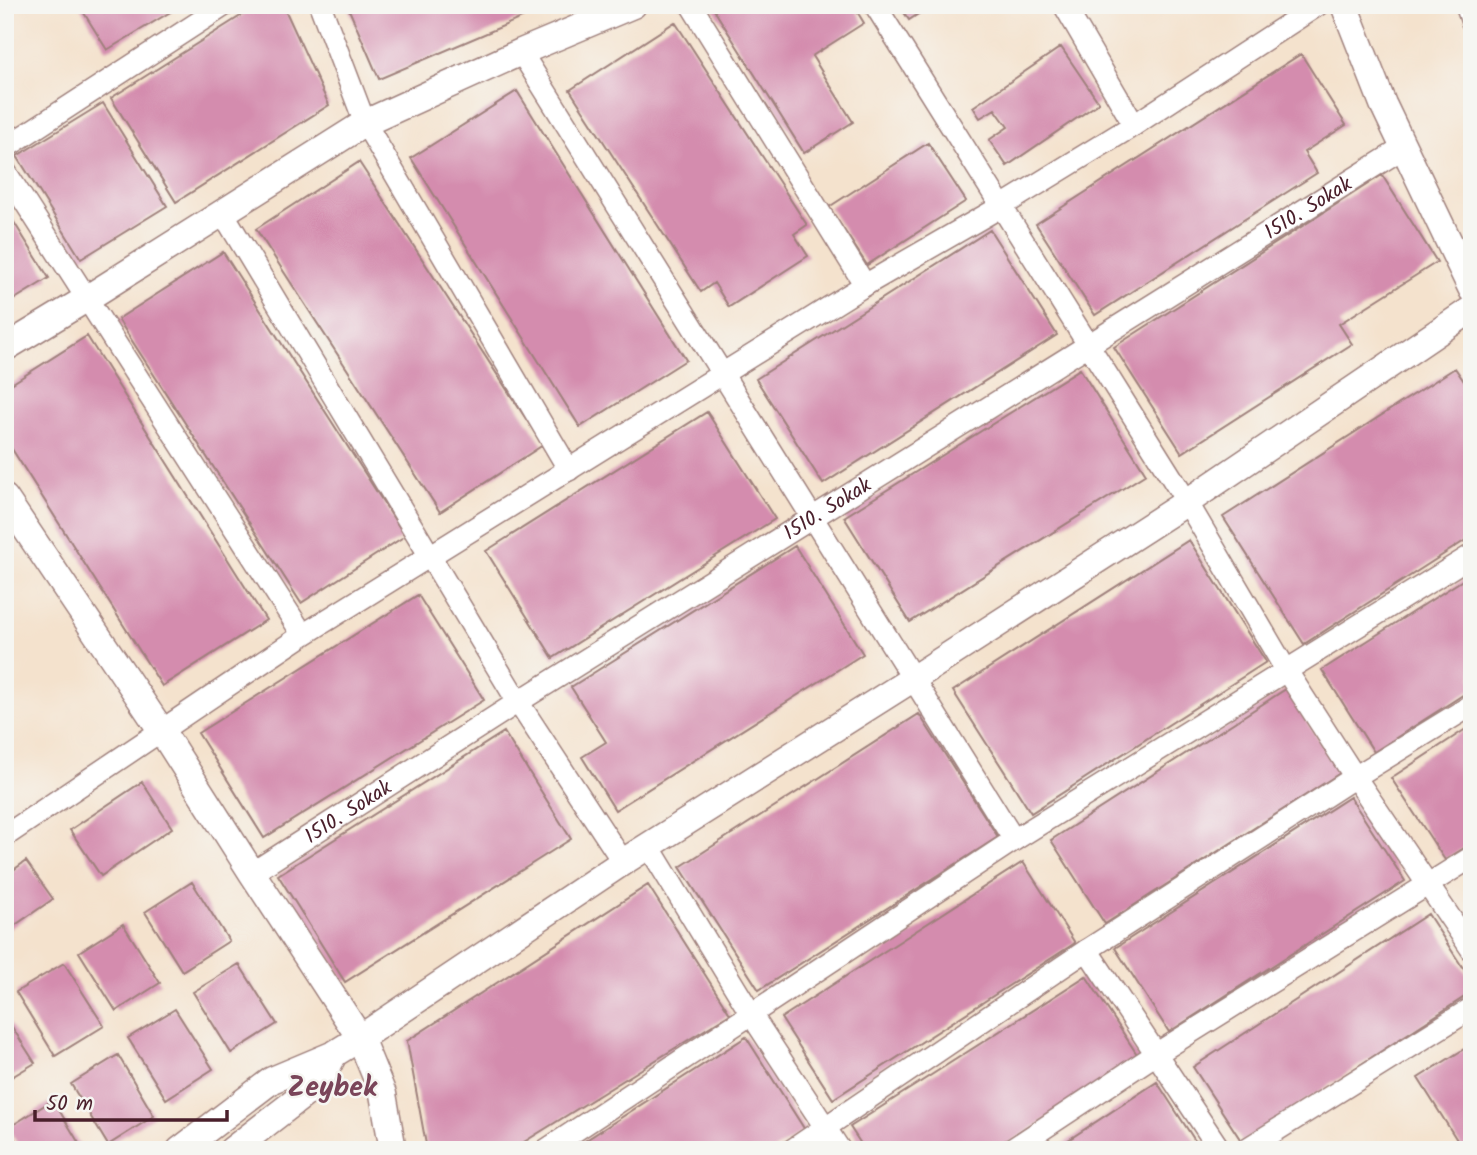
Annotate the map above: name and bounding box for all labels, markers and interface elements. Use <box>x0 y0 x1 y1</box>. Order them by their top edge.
street label: 1510. Sokak <box>1258 169 1359 249</box>
street label: 1510. Sokak <box>777 469 879 550</box>
street label: 1510. Sokak <box>298 772 399 853</box>
district label: Zeybek <box>287 1066 378 1111</box>
scale bar <box>35 1078 228 1122</box>
text: 50 m <box>46 1088 93 1121</box>

